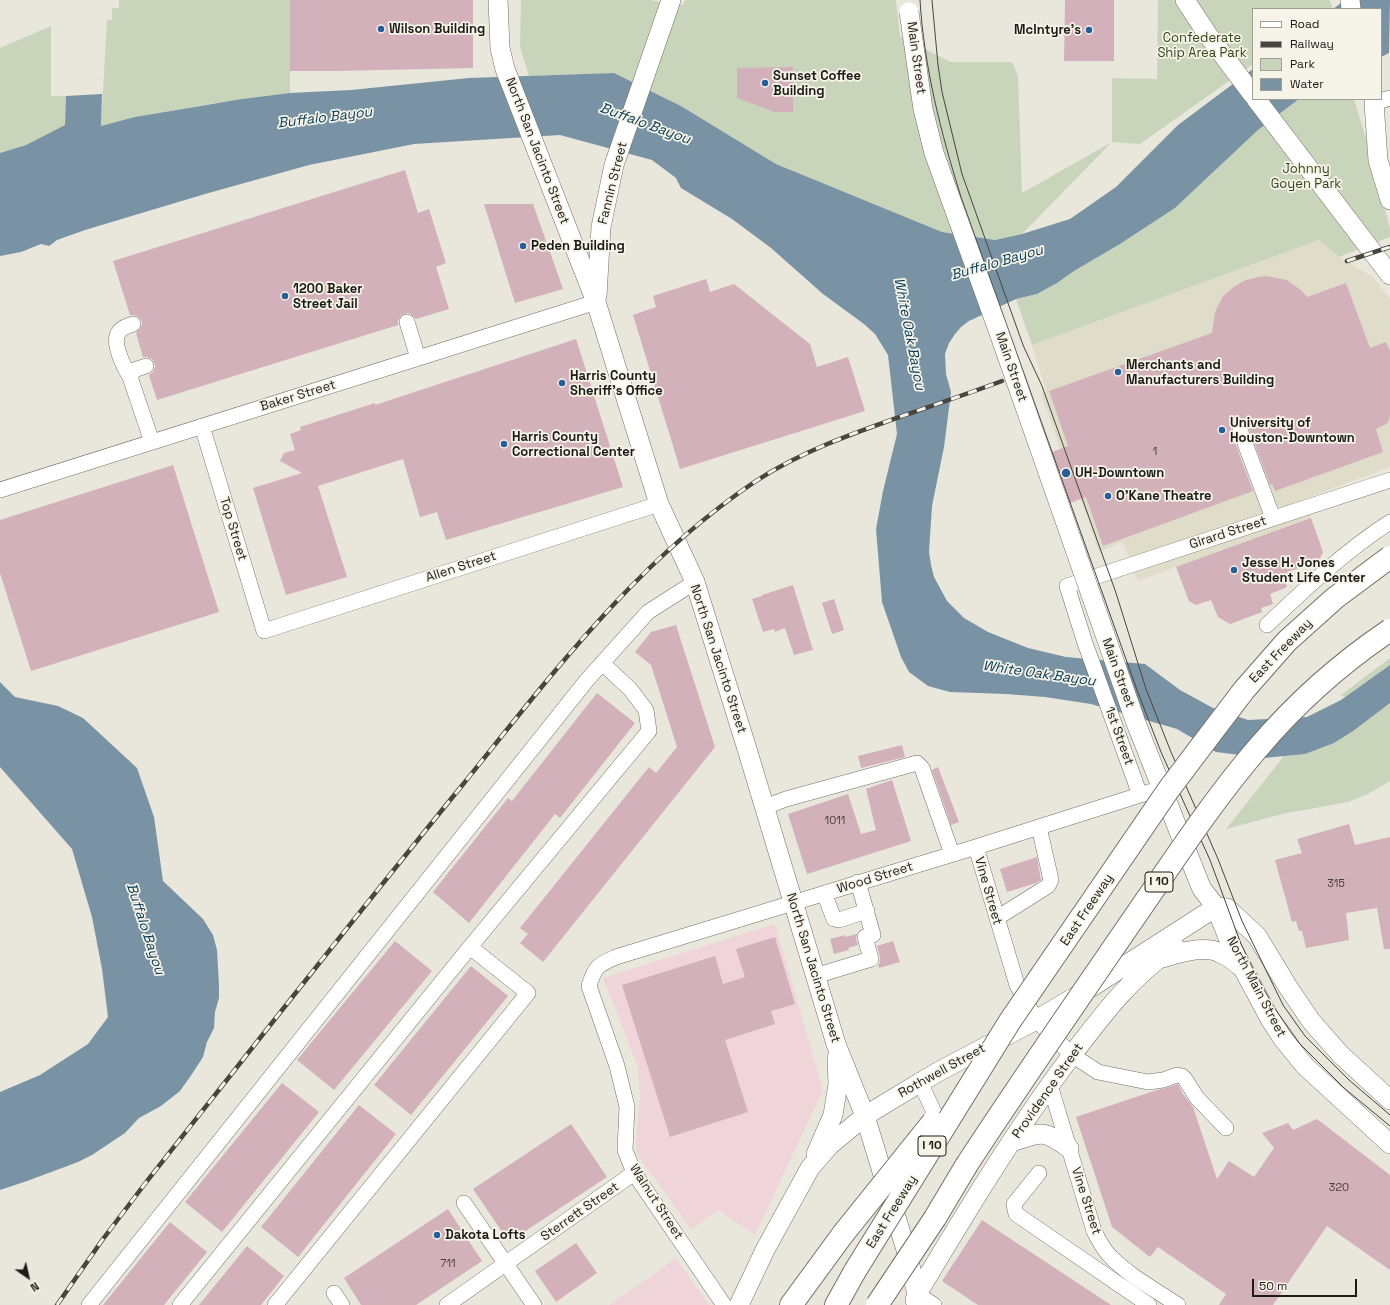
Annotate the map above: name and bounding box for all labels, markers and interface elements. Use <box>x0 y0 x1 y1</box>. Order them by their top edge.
legend <box>1252 8 1382 100</box>
text: Road <box>1290 16 1319 32</box>
place label: Wilson Building <box>389 21 485 37</box>
street label: Main Street <box>903 21 929 95</box>
place label: McIntyre's <box>1014 22 1081 38</box>
marker: Wilson Building <box>376 24 386 34</box>
marker: McIntyre's <box>1084 25 1094 35</box>
park label: Confederate Ship Area Park <box>1157 30 1247 61</box>
text: Railway <box>1290 36 1334 52</box>
text: Park <box>1290 56 1315 72</box>
place label: Sunset Coffee Building <box>773 68 861 99</box>
street label: North San Jacinto Street <box>502 75 572 227</box>
text: Water <box>1290 76 1324 92</box>
marker: Sunset Coffee Building <box>760 78 770 88</box>
water label: Buffalo Bayou <box>597 100 693 148</box>
water label: Buffalo Bayou <box>277 104 373 132</box>
street label: Fannin Street <box>595 140 631 226</box>
park label: Johnny Goyen Park <box>1271 161 1341 192</box>
place label: Peden Building <box>531 238 625 254</box>
marker: Peden Building <box>518 241 528 251</box>
water label: Buffalo Bayou <box>949 242 1045 284</box>
water label: White Oak Bayou <box>890 277 928 391</box>
place label: 1200 Baker Street Jail <box>293 281 362 312</box>
marker: 1200 Baker Street Jail <box>280 291 290 301</box>
street label: Main Street <box>992 330 1030 404</box>
place label: Merchants and Manufacturers Building <box>1126 357 1274 388</box>
marker: Merchants and Manufacturers Building <box>1113 367 1123 377</box>
place label: Harris County Sheriff's Office <box>570 368 663 399</box>
street label: Baker Street <box>258 377 338 415</box>
marker: Harris County Sheriff's Office <box>557 378 567 388</box>
place label: University of Houston-Downtown <box>1230 415 1355 446</box>
marker: University of Houston-Downtown <box>1217 425 1227 435</box>
place label: Harris County Correctional Center <box>512 429 635 460</box>
marker: Harris County Correctional Center <box>499 439 509 449</box>
house number: 1 <box>1153 445 1157 459</box>
place label: UH-Downtown <box>1075 465 1164 481</box>
marker: UH-Downtown <box>1060 467 1072 479</box>
place label: O'Kane Theatre <box>1116 488 1212 504</box>
marker: O'Kane Theatre <box>1103 491 1113 501</box>
street label: Top Street <box>216 495 250 563</box>
street label: Girard Street <box>1188 513 1268 553</box>
street label: Allen Street <box>424 548 498 586</box>
place label: Jesse H. Jones Student Life Center <box>1242 555 1365 586</box>
marker: Jesse H. Jones Student Life Center <box>1229 565 1239 575</box>
street label: North San Jacinto Street <box>686 582 750 736</box>
street label: East Freeway <box>1246 616 1316 686</box>
street label: Main Street <box>1098 636 1138 710</box>
water label: White Oak Bayou <box>981 658 1097 690</box>
street label: 1st Street <box>1101 705 1137 767</box>
house number: 1011 <box>825 814 845 828</box>
street label: Vine Street <box>971 855 1005 927</box>
street label: Wood Street <box>835 859 915 897</box>
street label: East Freeway <box>1057 871 1117 949</box>
road number: I 10 <box>1145 872 1173 892</box>
house number: 315 <box>1327 877 1345 891</box>
water label: Buffalo Bayou <box>122 881 168 977</box>
street label: North San Jacinto Street <box>783 891 843 1045</box>
street label: North Main Street <box>1223 934 1289 1040</box>
street label: Providence Street <box>1009 1040 1087 1142</box>
street label: Rothwell Street <box>896 1041 988 1101</box>
road number: I 10 <box>918 1136 946 1156</box>
street label: Walnut Street <box>626 1161 686 1243</box>
street label: Vine Street <box>1068 1165 1104 1237</box>
street label: East Freeway <box>863 1173 921 1251</box>
street label: Sterrett Street <box>538 1179 622 1245</box>
house number: 320 <box>1329 1181 1349 1195</box>
place label: Dakota Lofts <box>445 1227 526 1243</box>
marker: Dakota Lofts <box>432 1230 442 1240</box>
north arrow <box>8 1257 48 1297</box>
house number: 711 <box>440 1257 456 1271</box>
scale bar <box>1254 1271 1359 1297</box>
text: 50 m <box>1259 1278 1287 1294</box>
text: N <box>28 1279 42 1295</box>

